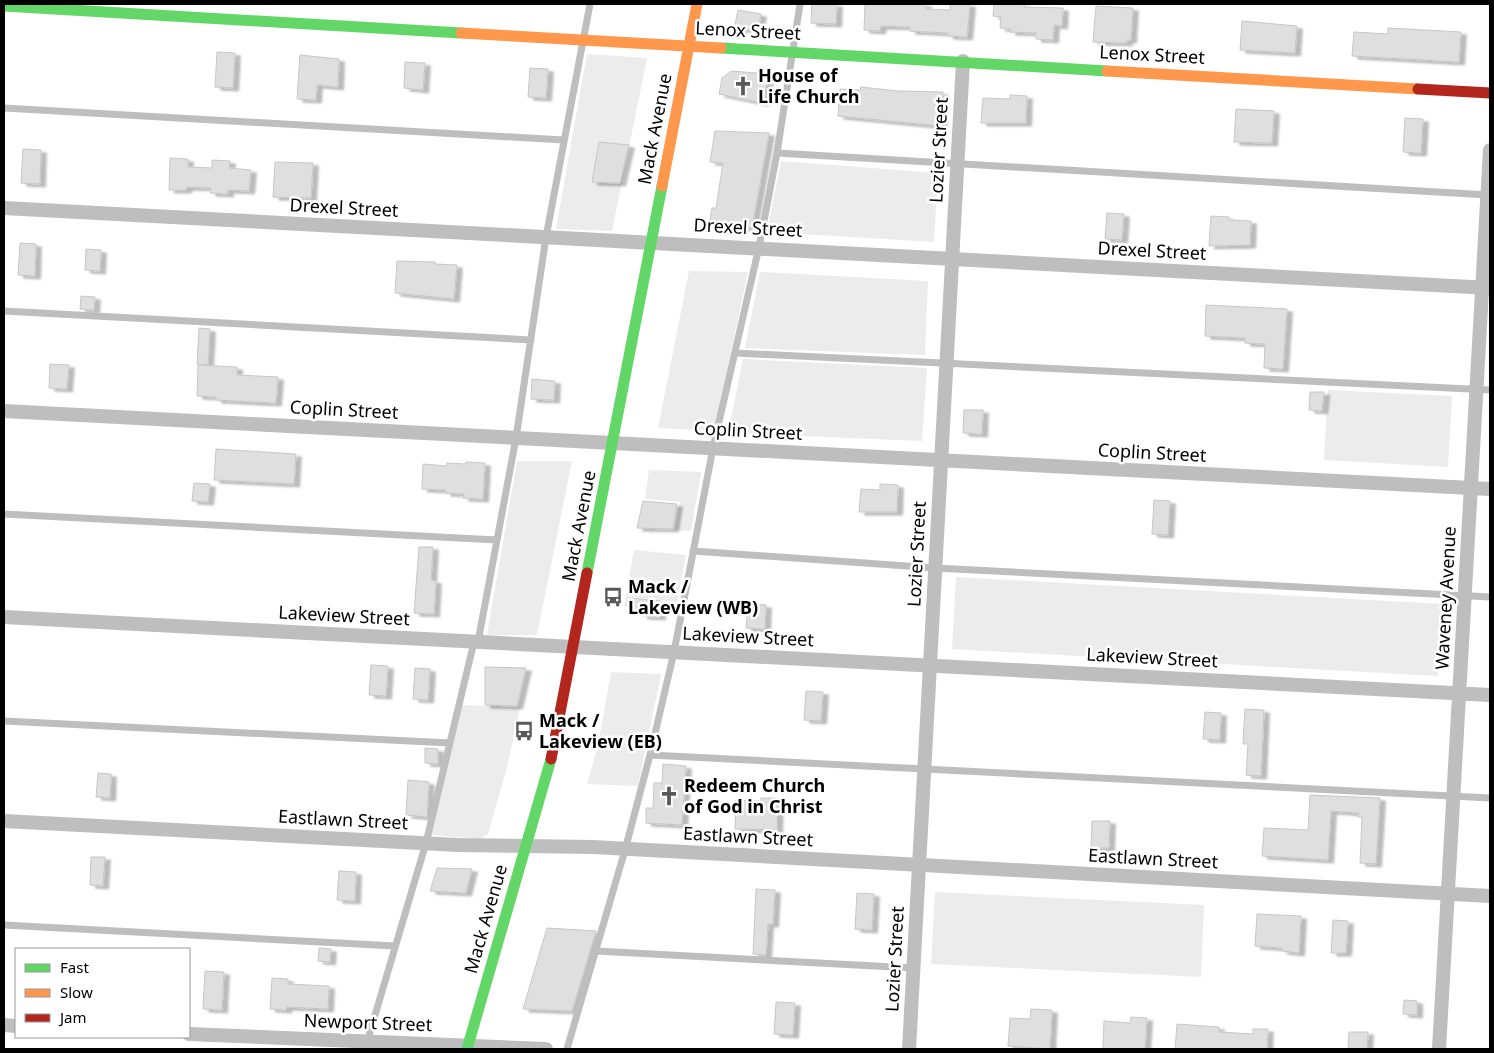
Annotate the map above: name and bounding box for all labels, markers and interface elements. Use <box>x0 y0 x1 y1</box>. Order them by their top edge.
street label: Lenox Street <box>695 15 802 45</box>
street label: Lenox Street <box>1099 39 1206 69</box>
place label: House of Life Church <box>758 63 859 108</box>
street label: Mack Avenue <box>631 71 677 186</box>
church icon: House of Life Church <box>732 75 754 97</box>
street label: Lozier Street <box>923 96 953 203</box>
street label: Drexel Street <box>289 192 400 222</box>
street label: Drexel Street <box>693 212 804 242</box>
street label: Drexel Street <box>1097 235 1208 265</box>
street label: Coplin Street <box>289 394 399 424</box>
street label: Coplin Street <box>693 415 803 445</box>
street label: Coplin Street <box>1097 437 1207 467</box>
street label: Mack Avenue <box>555 468 601 583</box>
street label: Lozier Street <box>901 500 931 607</box>
street label: Waveney Avenue <box>1429 526 1461 670</box>
place label: Mack / Lakeview (WB) <box>628 574 758 619</box>
bus stop icon: Mack / Lakeview (WB) <box>602 586 624 608</box>
street label: Lakeview Street <box>278 600 411 630</box>
street label: Lakeview Street <box>682 621 815 651</box>
street label: Lakeview Street <box>1086 642 1219 672</box>
place label: Mack / Lakeview (EB) <box>539 708 662 753</box>
bus stop icon: Mack / Lakeview (EB) <box>513 720 535 742</box>
place label: Redeem Church of God in Christ <box>684 773 825 818</box>
church icon: Redeem Church of God in Christ <box>658 785 680 807</box>
street label: Eastlawn Street <box>277 804 409 834</box>
street label: Eastlawn Street <box>682 821 814 851</box>
street label: Eastlawn Street <box>1087 843 1219 873</box>
street label: Mack Avenue <box>458 861 512 976</box>
street label: Lozier Street <box>879 905 909 1012</box>
legend <box>15 948 190 1038</box>
text: Fast <box>60 957 89 977</box>
text: Slow <box>60 982 93 1002</box>
text: Jam <box>58 1007 87 1027</box>
street label: Newport Street <box>303 1008 433 1036</box>

